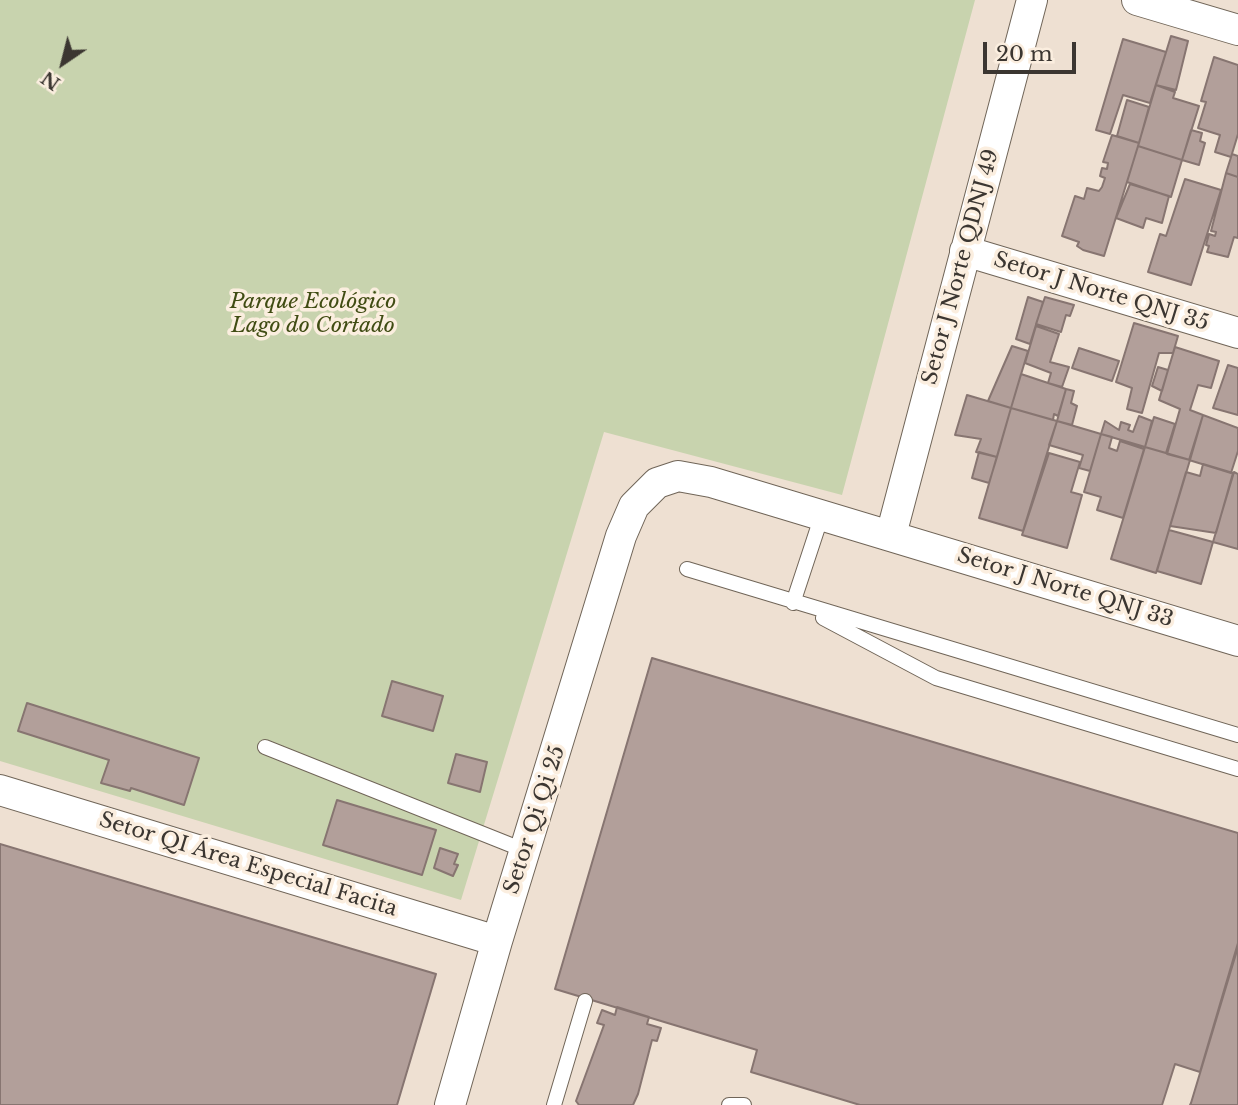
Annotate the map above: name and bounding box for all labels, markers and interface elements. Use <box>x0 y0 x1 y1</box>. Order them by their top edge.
north arrow <box>28 28 98 98</box>
scale bar <box>986 28 1079 72</box>
text: 20 m <box>996 41 1053 67</box>
text: N <box>37 66 65 95</box>
street label: Setor J Norte QDNJ 49 <box>917 147 1005 387</box>
street label: Setor J Norte QNJ 35 <box>991 247 1211 337</box>
park label: Parque Ecológico Lago do Cortado <box>230 289 396 339</box>
street label: Setor J Norte QNJ 33 <box>954 543 1176 633</box>
street label: Setor Qi Qi 25 <box>499 743 571 897</box>
street label: Setor QI Área Especial Facita <box>96 808 400 922</box>

